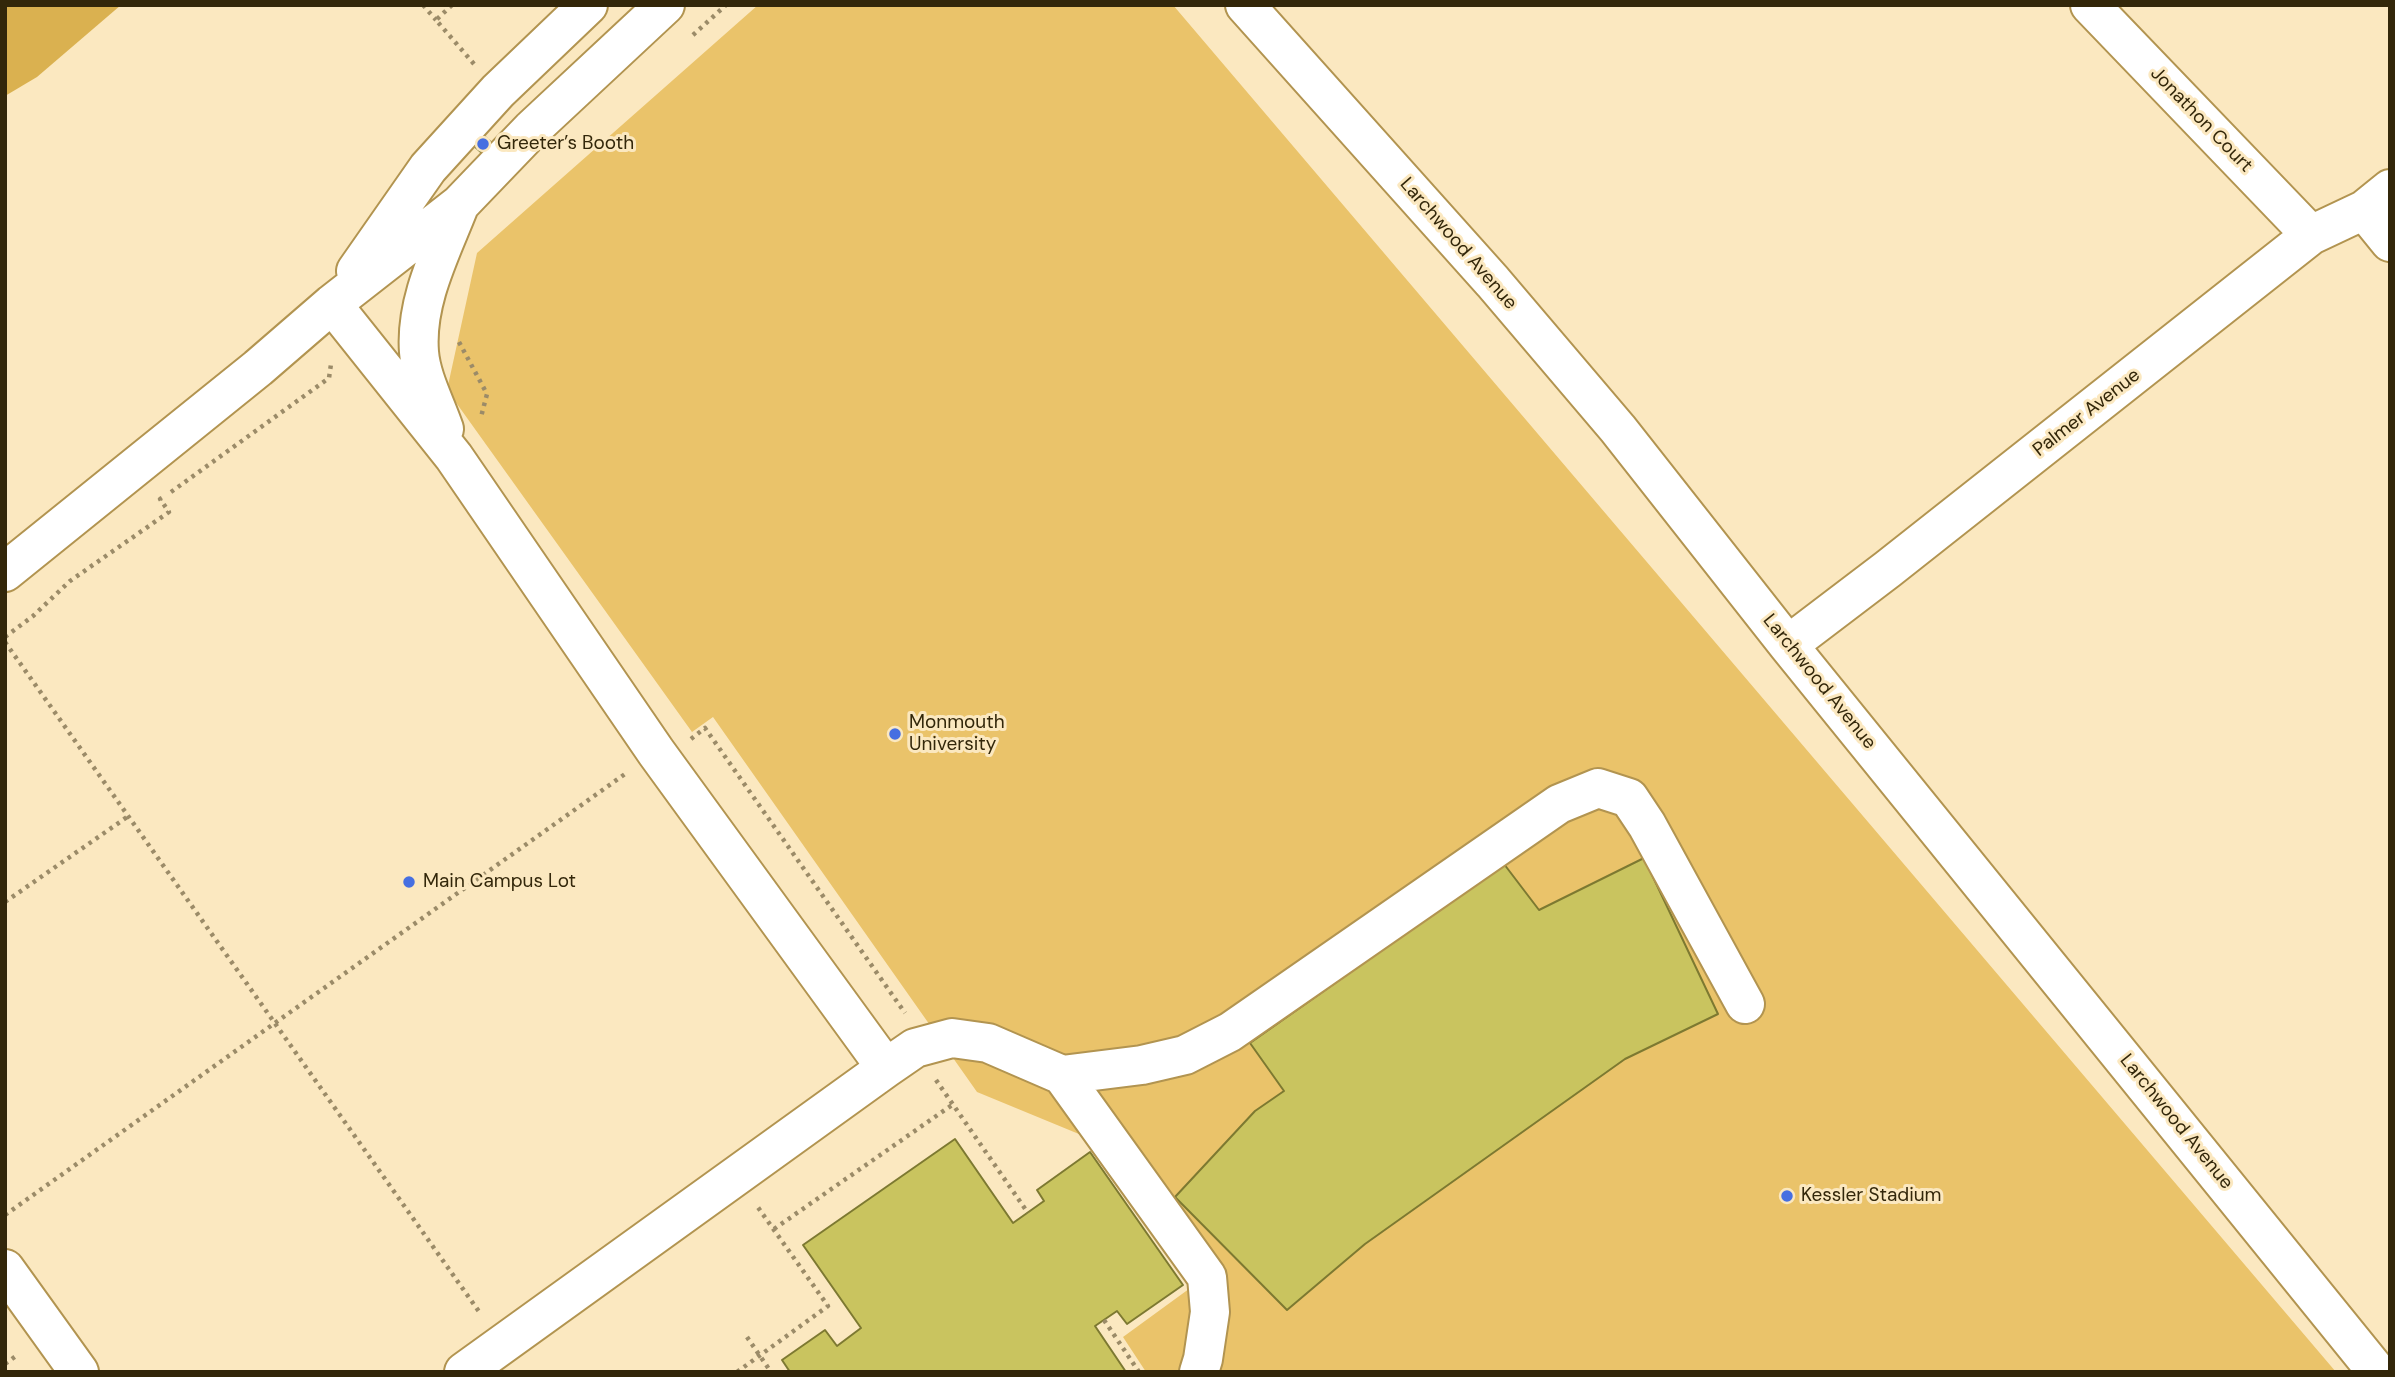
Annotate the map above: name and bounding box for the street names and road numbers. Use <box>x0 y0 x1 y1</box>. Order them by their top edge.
street label: Jonathon Court <box>2145 63 2257 177</box>
street label: Larchwood Avenue <box>1395 173 1521 315</box>
street label: Palmer Avenue <box>2029 364 2145 462</box>
street label: Larchwood Avenue <box>1758 610 1880 754</box>
street label: Larchwood Avenue <box>2115 1050 2237 1194</box>

